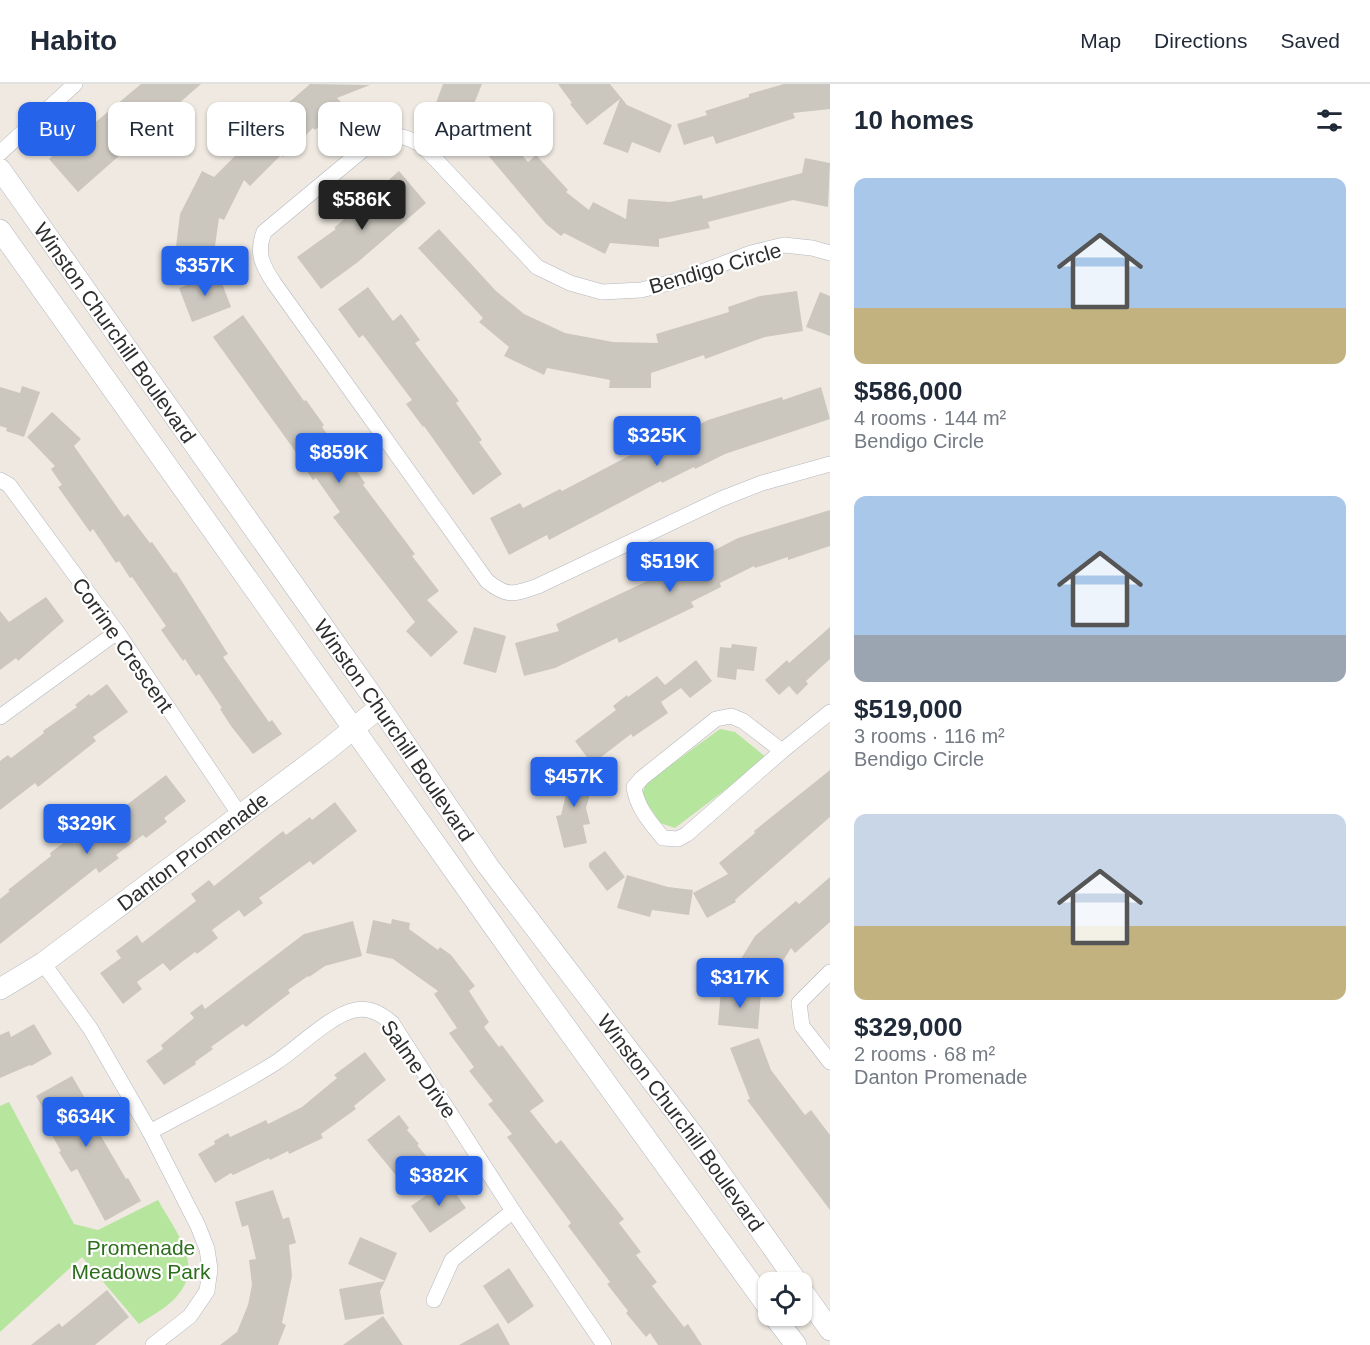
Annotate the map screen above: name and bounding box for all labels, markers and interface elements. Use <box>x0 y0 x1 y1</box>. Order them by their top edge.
text: Habito <box>30 25 117 56</box>
text: Map <box>1080 29 1121 52</box>
text: Directions <box>1154 29 1247 52</box>
text: Saved <box>1280 29 1340 52</box>
chip: Buy <box>18 102 96 156</box>
chip: Rent <box>108 102 195 156</box>
chip: Filters <box>207 102 306 156</box>
chip: New <box>318 102 402 156</box>
chip: Apartment <box>414 102 553 156</box>
icon: filters <box>1313 104 1346 137</box>
text: 10 homes <box>854 105 974 135</box>
pin: $586K <box>320 180 404 231</box>
text: $586K <box>333 188 391 210</box>
icon: home <box>1046 217 1154 325</box>
street label: Winston Churchill Boulevard <box>30 218 201 447</box>
street label: Bendigo Circle <box>646 238 784 298</box>
pin: $357K <box>163 246 247 297</box>
text: $357K <box>176 254 234 276</box>
text: $586,000 <box>854 376 962 406</box>
text: 4 rooms · 144 m² <box>854 407 1006 429</box>
pin: $325K <box>615 416 699 467</box>
text: $325K <box>628 424 686 446</box>
text: Bendigo Circle <box>854 430 984 452</box>
pin: $859K <box>297 433 381 484</box>
text: $859K <box>310 441 368 463</box>
icon: home <box>1046 535 1154 643</box>
pin: $519K <box>628 542 712 593</box>
text: $519K <box>641 550 699 572</box>
street label: Corrine Crescent <box>68 573 178 717</box>
street label: Winston Churchill Boulevard <box>310 615 479 845</box>
text: $519,000 <box>854 694 962 724</box>
text: 3 rooms · 116 m² <box>854 725 1005 747</box>
text: Bendigo Circle <box>854 748 984 770</box>
pin: $457K <box>532 757 616 808</box>
text: $457K <box>545 765 603 787</box>
street label: Danton Promenade <box>113 787 272 915</box>
pin: $329K <box>45 804 129 855</box>
text: $329K <box>58 812 116 834</box>
icon: home <box>1046 853 1154 961</box>
pin: $317K <box>698 958 782 1009</box>
text: $317K <box>711 966 769 988</box>
street label: Winston Churchill Boulevard <box>594 1009 769 1235</box>
text: $329,000 <box>854 1012 962 1042</box>
street label: Salme Drive <box>377 1016 461 1122</box>
text: 2 rooms · 68 m² <box>854 1043 995 1065</box>
text: Danton Promenade <box>854 1066 1027 1088</box>
pin: $634K <box>44 1097 128 1148</box>
text: $634K <box>57 1105 115 1127</box>
pin: $382K <box>397 1156 481 1207</box>
text: $382K <box>410 1164 468 1186</box>
park label: Promenade Meadows Park <box>72 1236 211 1283</box>
map controls <box>758 1272 812 1326</box>
button: locate <box>758 1272 812 1326</box>

